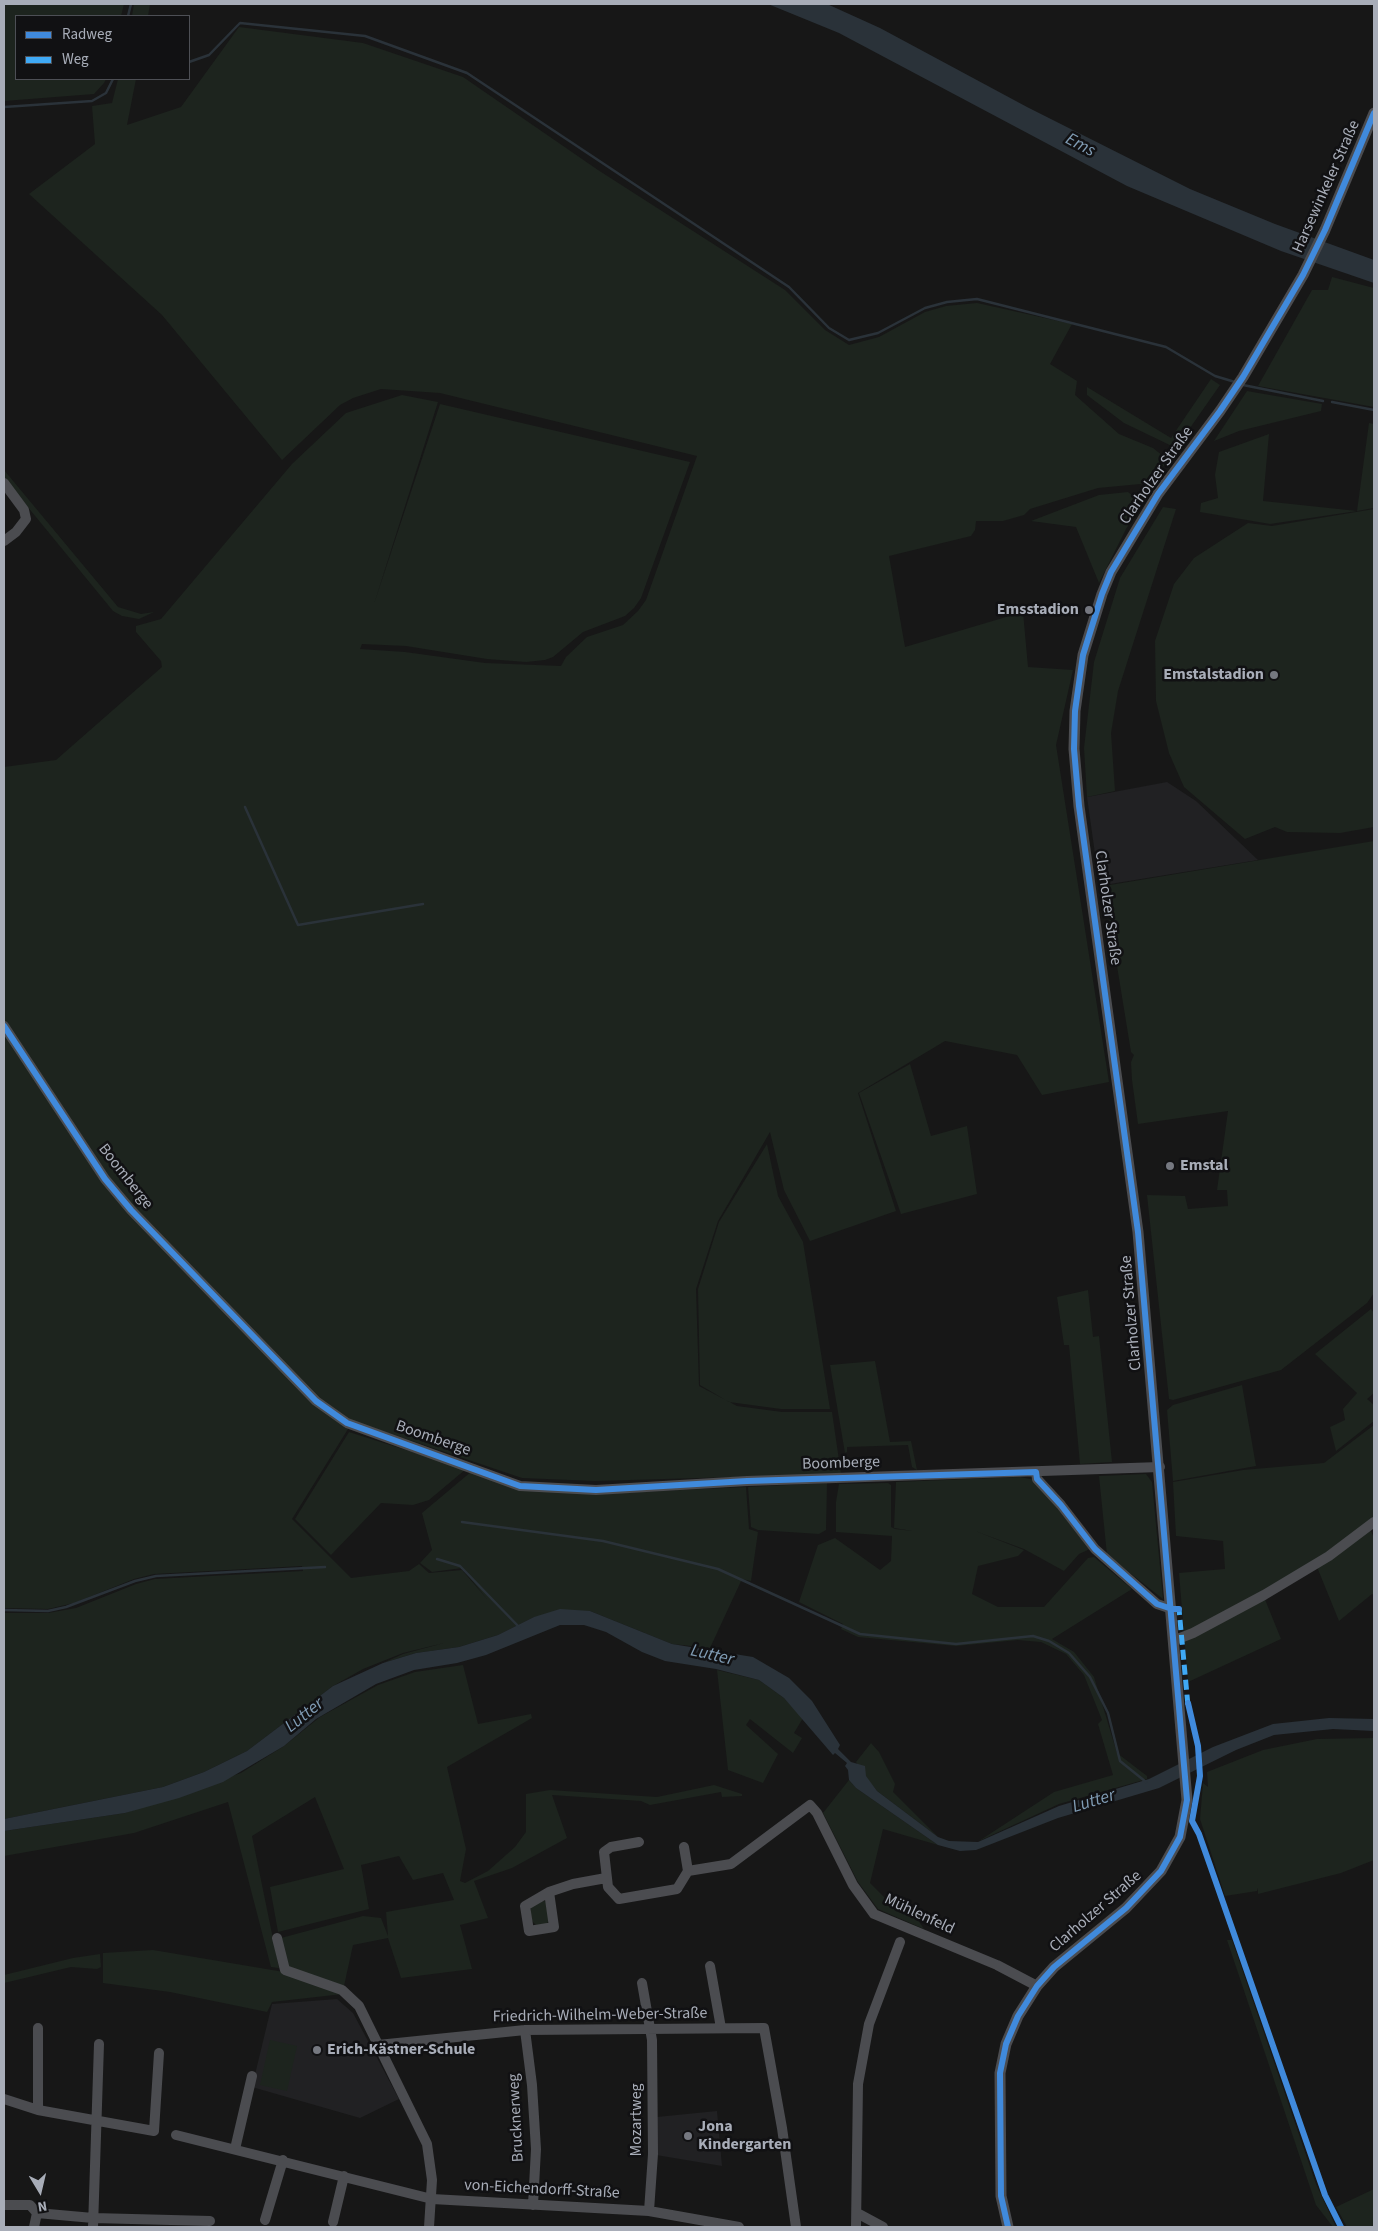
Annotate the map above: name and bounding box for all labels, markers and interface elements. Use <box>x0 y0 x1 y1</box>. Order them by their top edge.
legend <box>15 15 190 80</box>
text: Radweg <box>62 24 112 45</box>
text: Weg <box>62 49 89 70</box>
street label: Harsewinkeler Straße <box>1289 118 1365 256</box>
water label: Ems <box>1061 129 1099 163</box>
street label: Clarholzer Straße <box>1116 423 1198 529</box>
place label: Emsstadion <box>997 600 1079 620</box>
marker: Emsstadion <box>1083 604 1095 616</box>
place label: Emstalstadion <box>1163 665 1264 685</box>
marker: Emstalstadion <box>1268 669 1280 681</box>
street label: Clarholzer Straße <box>1089 849 1125 967</box>
street label: Boomberge <box>93 1140 157 1214</box>
place label: Emstal <box>1180 1156 1228 1176</box>
marker: Emstal <box>1164 1160 1176 1172</box>
street label: Clarholzer Straße <box>1117 1255 1147 1371</box>
street label: Boomberge <box>393 1417 473 1461</box>
street label: Boomberge <box>802 1453 880 1475</box>
water label: Lutter <box>688 1641 736 1671</box>
water label: Lutter <box>281 1694 329 1738</box>
water label: Lutter <box>1070 1785 1118 1819</box>
street label: Clarholzer Straße <box>1046 1867 1146 1957</box>
street label: Mühlenfeld <box>881 1890 957 1940</box>
street label: Friedrich-Wilhelm-Weber-Straße <box>492 2005 708 2027</box>
place label: Erich-Kästner-Schule <box>327 2040 475 2060</box>
marker: Erich-Kästner-Schule <box>311 2044 323 2056</box>
street label: Brucknerweg <box>505 2073 529 2163</box>
street label: Mozartweg <box>627 2084 647 2156</box>
place label: Jona Kindergarten <box>698 2117 791 2155</box>
marker: Jona Kindergarten <box>682 2130 694 2142</box>
north arrow <box>15 2166 65 2216</box>
street label: von-Eichendorff-Straße <box>464 2176 620 2204</box>
text: N <box>36 2195 49 2216</box>

